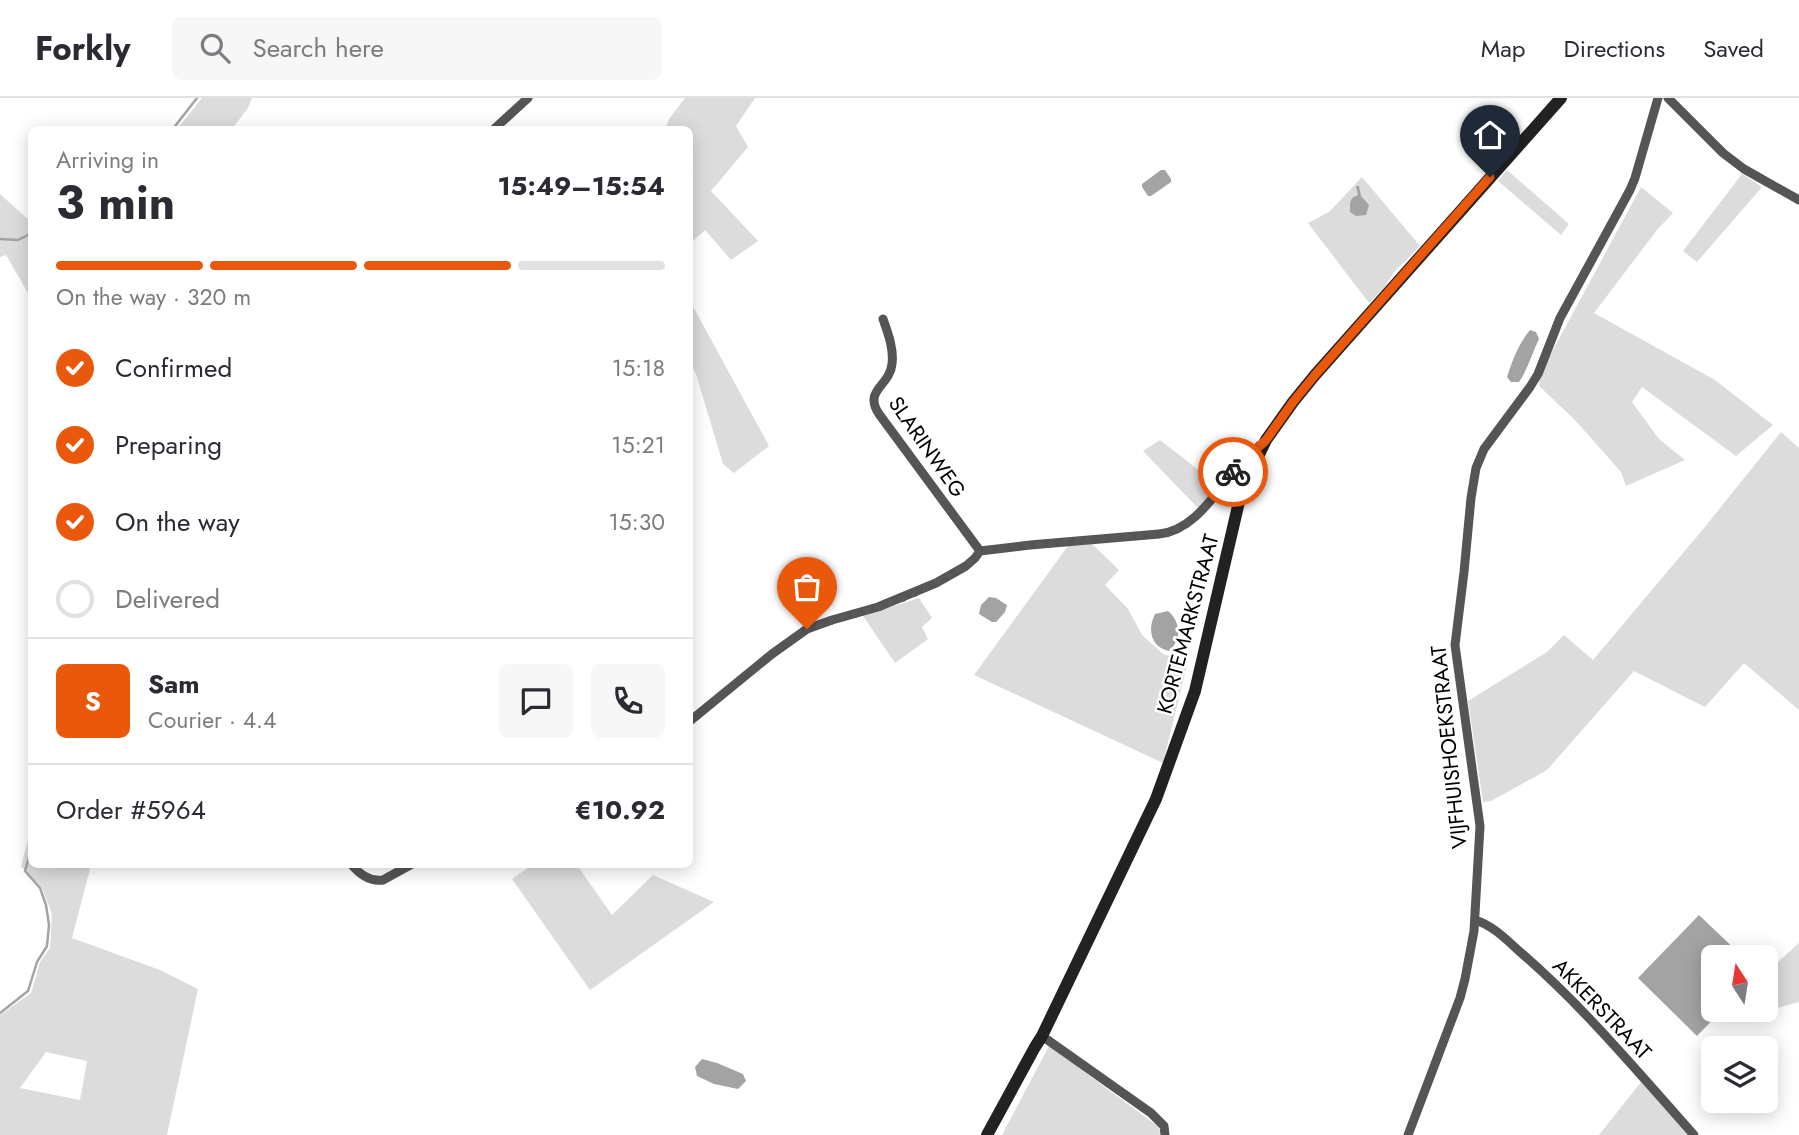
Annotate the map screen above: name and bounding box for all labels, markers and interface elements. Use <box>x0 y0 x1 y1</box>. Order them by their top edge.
search box <box>172 17 662 80</box>
text: Forkly <box>35 25 130 72</box>
icon: search <box>196 29 234 67</box>
text: Search here <box>252 29 384 67</box>
text: Map <box>1481 31 1526 66</box>
text: Directions <box>1564 31 1665 66</box>
text: Saved <box>1703 31 1764 66</box>
pin <box>1460 105 1520 177</box>
icon: home <box>1471 116 1509 154</box>
text: Arriving in <box>56 143 159 177</box>
text: 15:49–15:54 <box>497 167 665 205</box>
text: 3 min <box>56 170 175 236</box>
text: On the way · 320 m <box>56 280 251 314</box>
icon: check <box>56 349 94 387</box>
text: Confirmed <box>115 349 232 387</box>
text: 15:18 <box>612 351 665 385</box>
street label: SLARINWEG <box>881 390 973 504</box>
icon: check <box>56 426 94 464</box>
text: Preparing <box>115 426 222 464</box>
text: 15:21 <box>611 428 665 462</box>
courier <box>1198 437 1268 507</box>
icon: bike <box>1214 453 1252 491</box>
icon: check <box>56 503 94 541</box>
text: On the way <box>115 503 240 541</box>
text: 15:30 <box>608 505 665 539</box>
street label: KORTEMARKSTRAAT <box>1150 531 1226 717</box>
pin <box>777 557 837 629</box>
icon: bag <box>788 568 826 606</box>
text: Delivered <box>115 580 220 618</box>
street label: VIJFHUISHOEKSTRAAT <box>1423 644 1475 850</box>
button: chat <box>499 664 573 738</box>
button: phone <box>591 664 665 738</box>
text: Sam <box>148 665 200 703</box>
text: S <box>85 682 101 720</box>
text: Courier · 4.4 <box>148 703 276 737</box>
text: Order #5964 <box>56 791 206 829</box>
text: €10.92 <box>575 791 665 829</box>
north arrow <box>1701 945 1778 1022</box>
map controls <box>1701 945 1778 1113</box>
street label: AKKERSTRAAT <box>1546 952 1658 1067</box>
button: layers <box>1701 1036 1778 1113</box>

